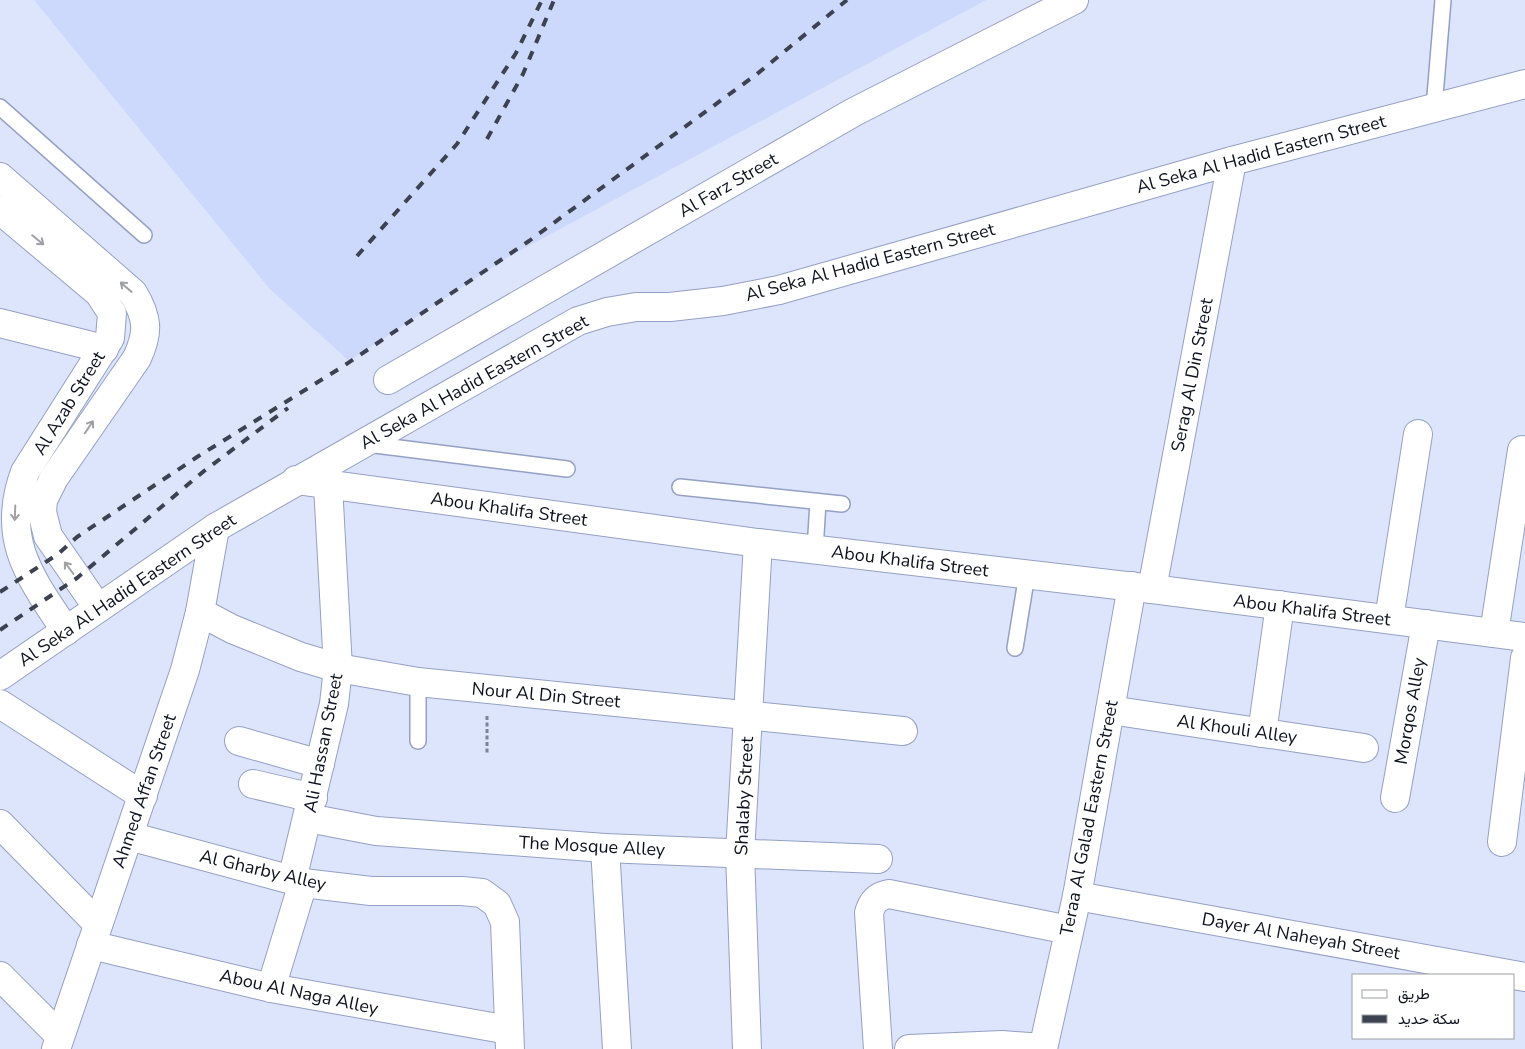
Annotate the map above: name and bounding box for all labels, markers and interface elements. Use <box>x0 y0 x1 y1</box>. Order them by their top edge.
street label: Al Seka Al Hadid Eastern Street <box>1134 109 1389 199</box>
street label: Al Farz Street <box>674 147 783 223</box>
street label: Al Seka Al Hadid Eastern Street <box>743 217 998 307</box>
one-way arrow <box>31 235 44 246</box>
one-way arrow <box>120 282 133 293</box>
street label: Serag Al Din Street <box>1165 295 1219 454</box>
street label: Al Seka Al Hadid Eastern Street <box>356 309 593 455</box>
street label: Al Azab Street <box>28 346 111 459</box>
one-way arrow <box>84 420 95 434</box>
street label: Abou Khalifa Street <box>429 486 590 532</box>
one-way arrow <box>10 504 20 521</box>
street label: Al Seka Al Hadid Eastern Street <box>14 508 241 672</box>
street label: Abou Khalifa Street <box>830 539 991 583</box>
one-way arrow <box>64 562 75 575</box>
street label: Abou Khalifa Street <box>1232 588 1393 632</box>
street label: Morqos Alley <box>1389 655 1431 766</box>
street label: Ali Hassan Street <box>298 671 348 815</box>
street label: Nour Al Din Street <box>471 677 622 714</box>
street label: Teraa Al Galad Eastern Street <box>1054 698 1124 938</box>
street label: Al Khouli Alley <box>1175 709 1299 749</box>
street label: Ahmed Affan Street <box>106 710 182 871</box>
street label: Shalaby Street <box>729 735 759 856</box>
street label: The Mosque Alley <box>518 830 667 862</box>
street label: Al Gharby Alley <box>197 844 329 896</box>
street label: Dayer Al Naheyah Street <box>1200 907 1403 965</box>
street label: Abou Al Naga Alley <box>218 963 381 1021</box>
legend <box>1352 974 1515 1039</box>
text: طريق <box>1398 984 1430 1004</box>
text: سكة حديد <box>1398 1009 1460 1029</box>

